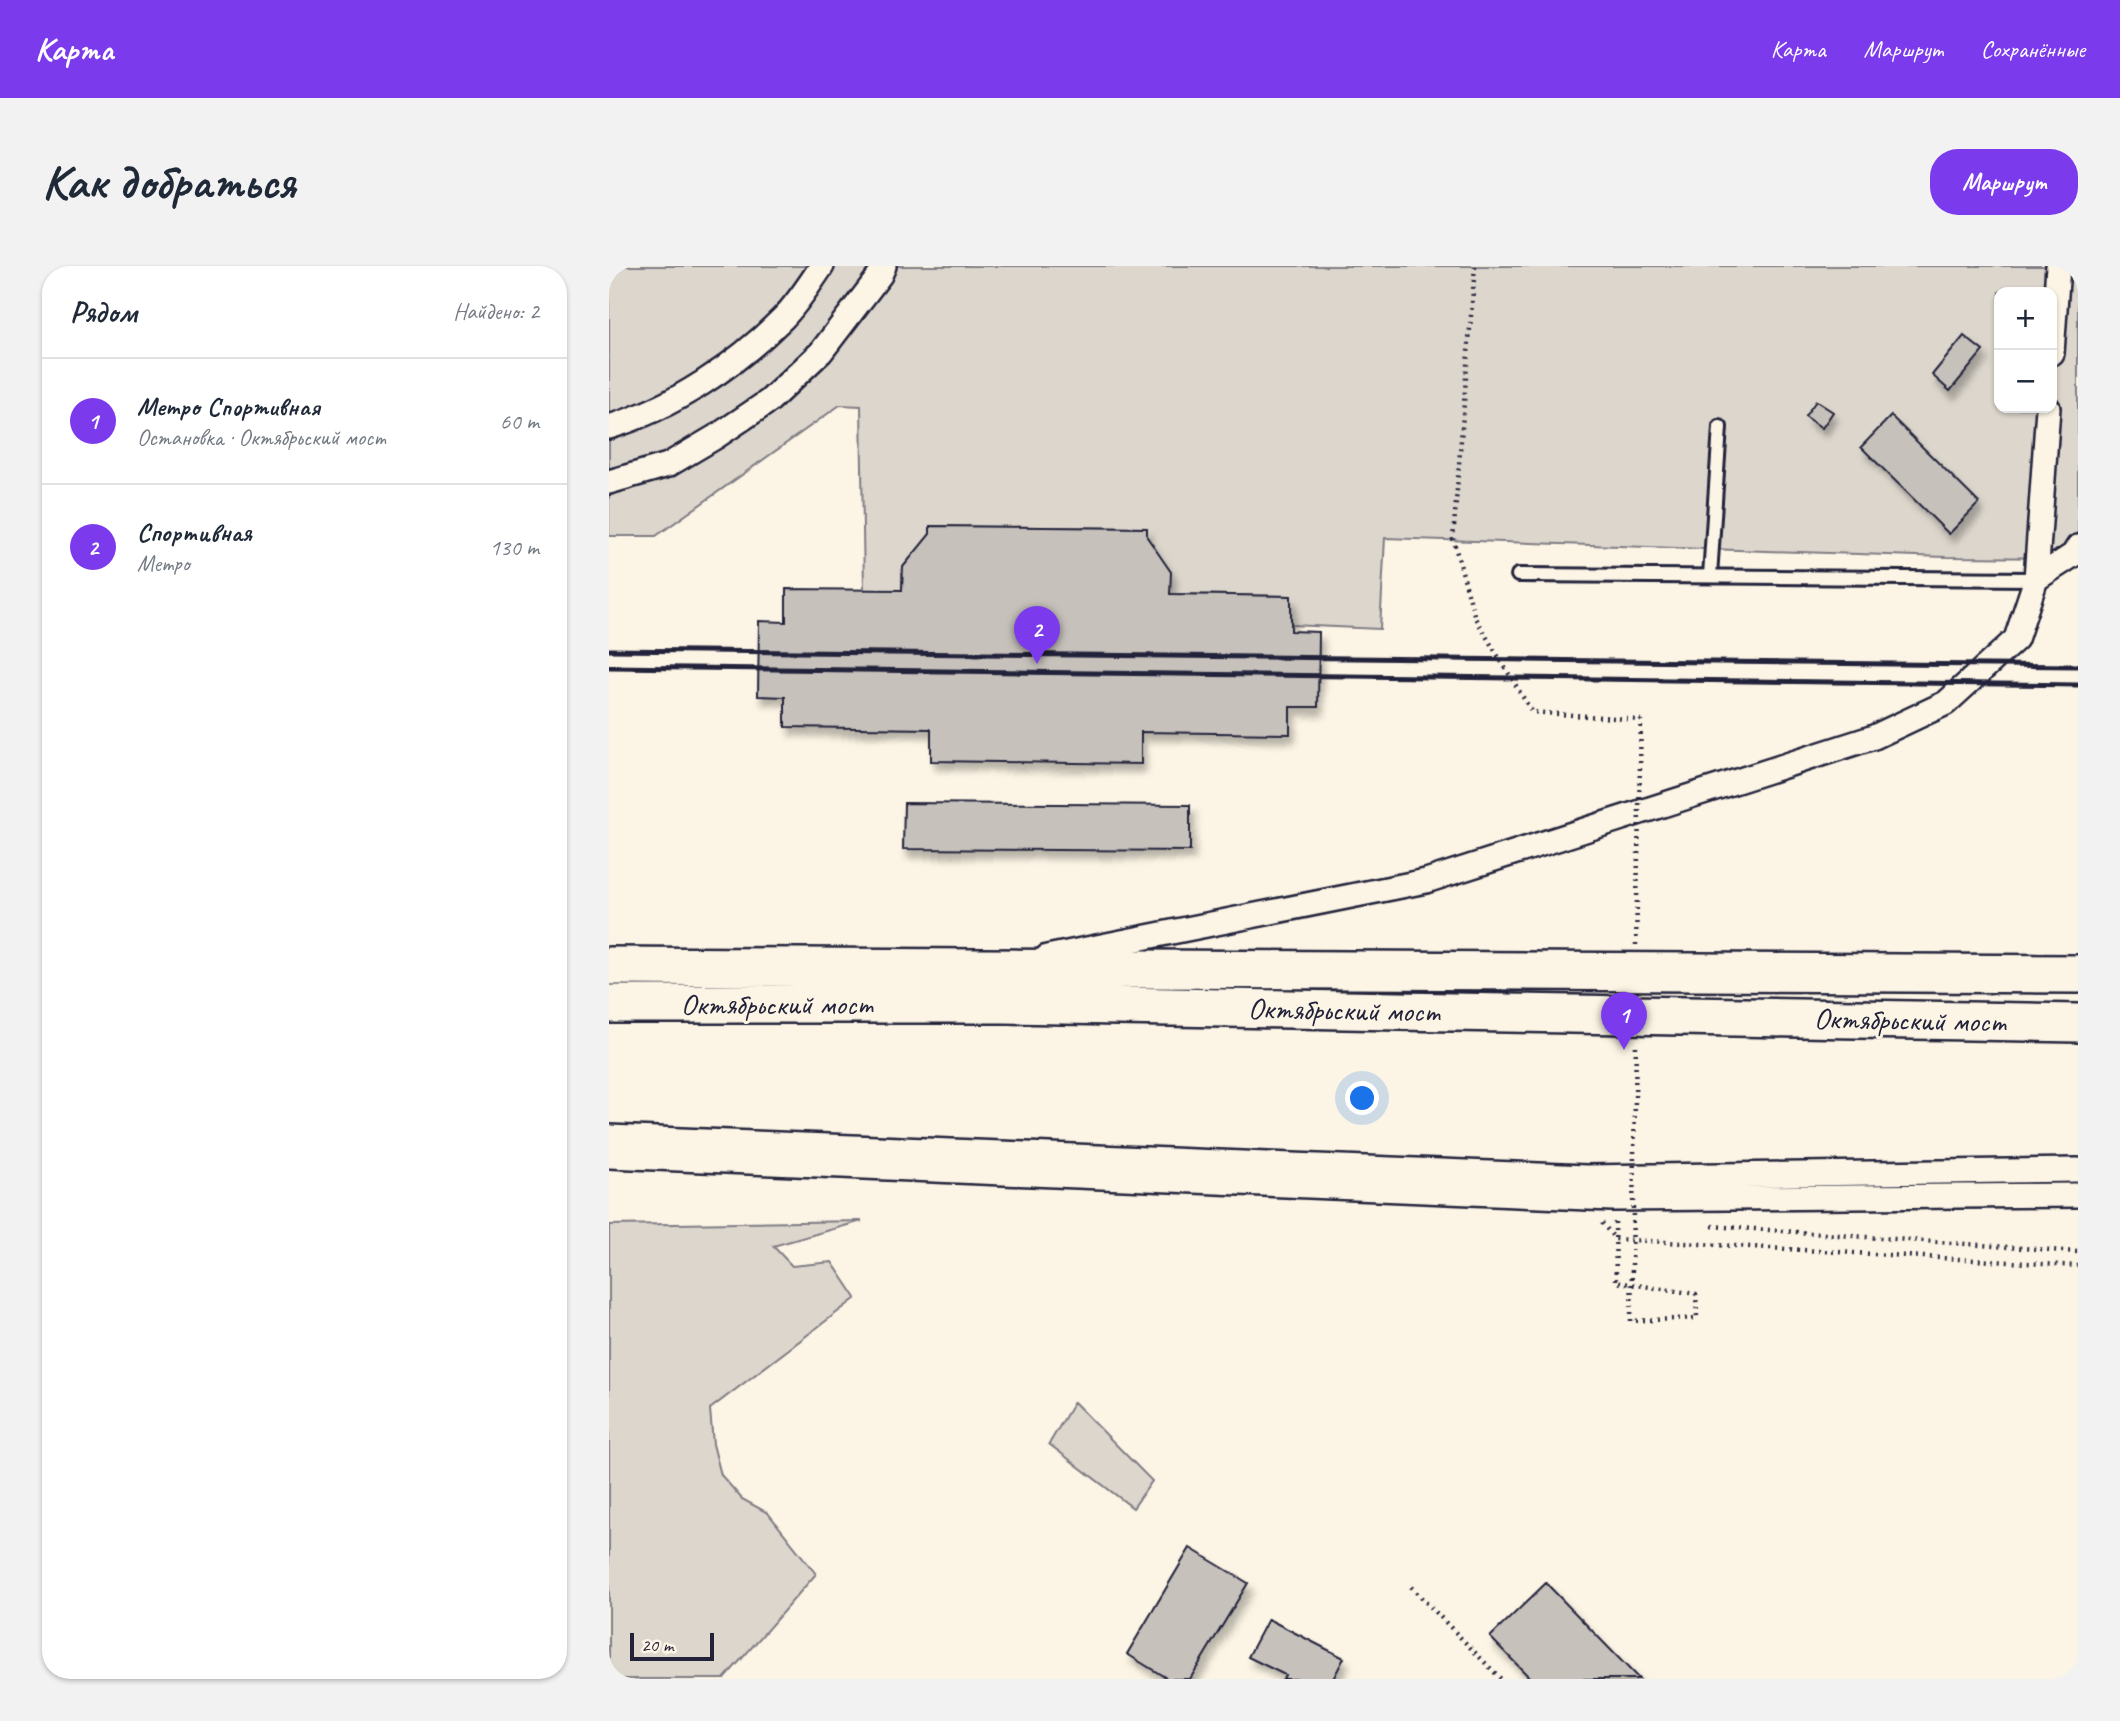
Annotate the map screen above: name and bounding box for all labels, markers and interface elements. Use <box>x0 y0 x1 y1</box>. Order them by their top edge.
text: Карта <box>35 28 114 70</box>
text: Карта <box>1771 34 1826 64</box>
text: Маршрут <box>1864 34 1943 64</box>
text: Сохранённые <box>1981 34 2085 64</box>
button: Маршрут <box>1930 149 2078 215</box>
text: Как добраться <box>42 151 295 213</box>
map controls <box>1994 287 2057 413</box>
button: + <box>1994 287 2057 350</box>
text: Рядом <box>70 293 137 331</box>
text: Найдено: 2 <box>453 297 539 326</box>
button: − <box>1994 350 2057 413</box>
text: Метро Спортивная <box>137 390 320 423</box>
text: 1 <box>88 407 98 436</box>
text: 60 m <box>500 407 539 436</box>
text: Остановка · Октябрьский мост <box>137 423 386 452</box>
text: Спортивная <box>137 516 252 549</box>
text: 2 <box>88 533 98 562</box>
text: 130 m <box>490 533 539 562</box>
text: Метро <box>137 549 190 578</box>
pin: 2 <box>1014 606 1060 664</box>
street label: Октябрьский мост <box>681 985 874 1023</box>
street label: Октябрьский мост <box>1248 989 1442 1031</box>
pin: 1 <box>1601 992 1647 1050</box>
street label: Октябрьский мост <box>1814 999 2008 1041</box>
your location <box>1345 1081 1379 1115</box>
scale bar <box>630 1630 714 1662</box>
text: 20 m <box>641 1633 673 1657</box>

